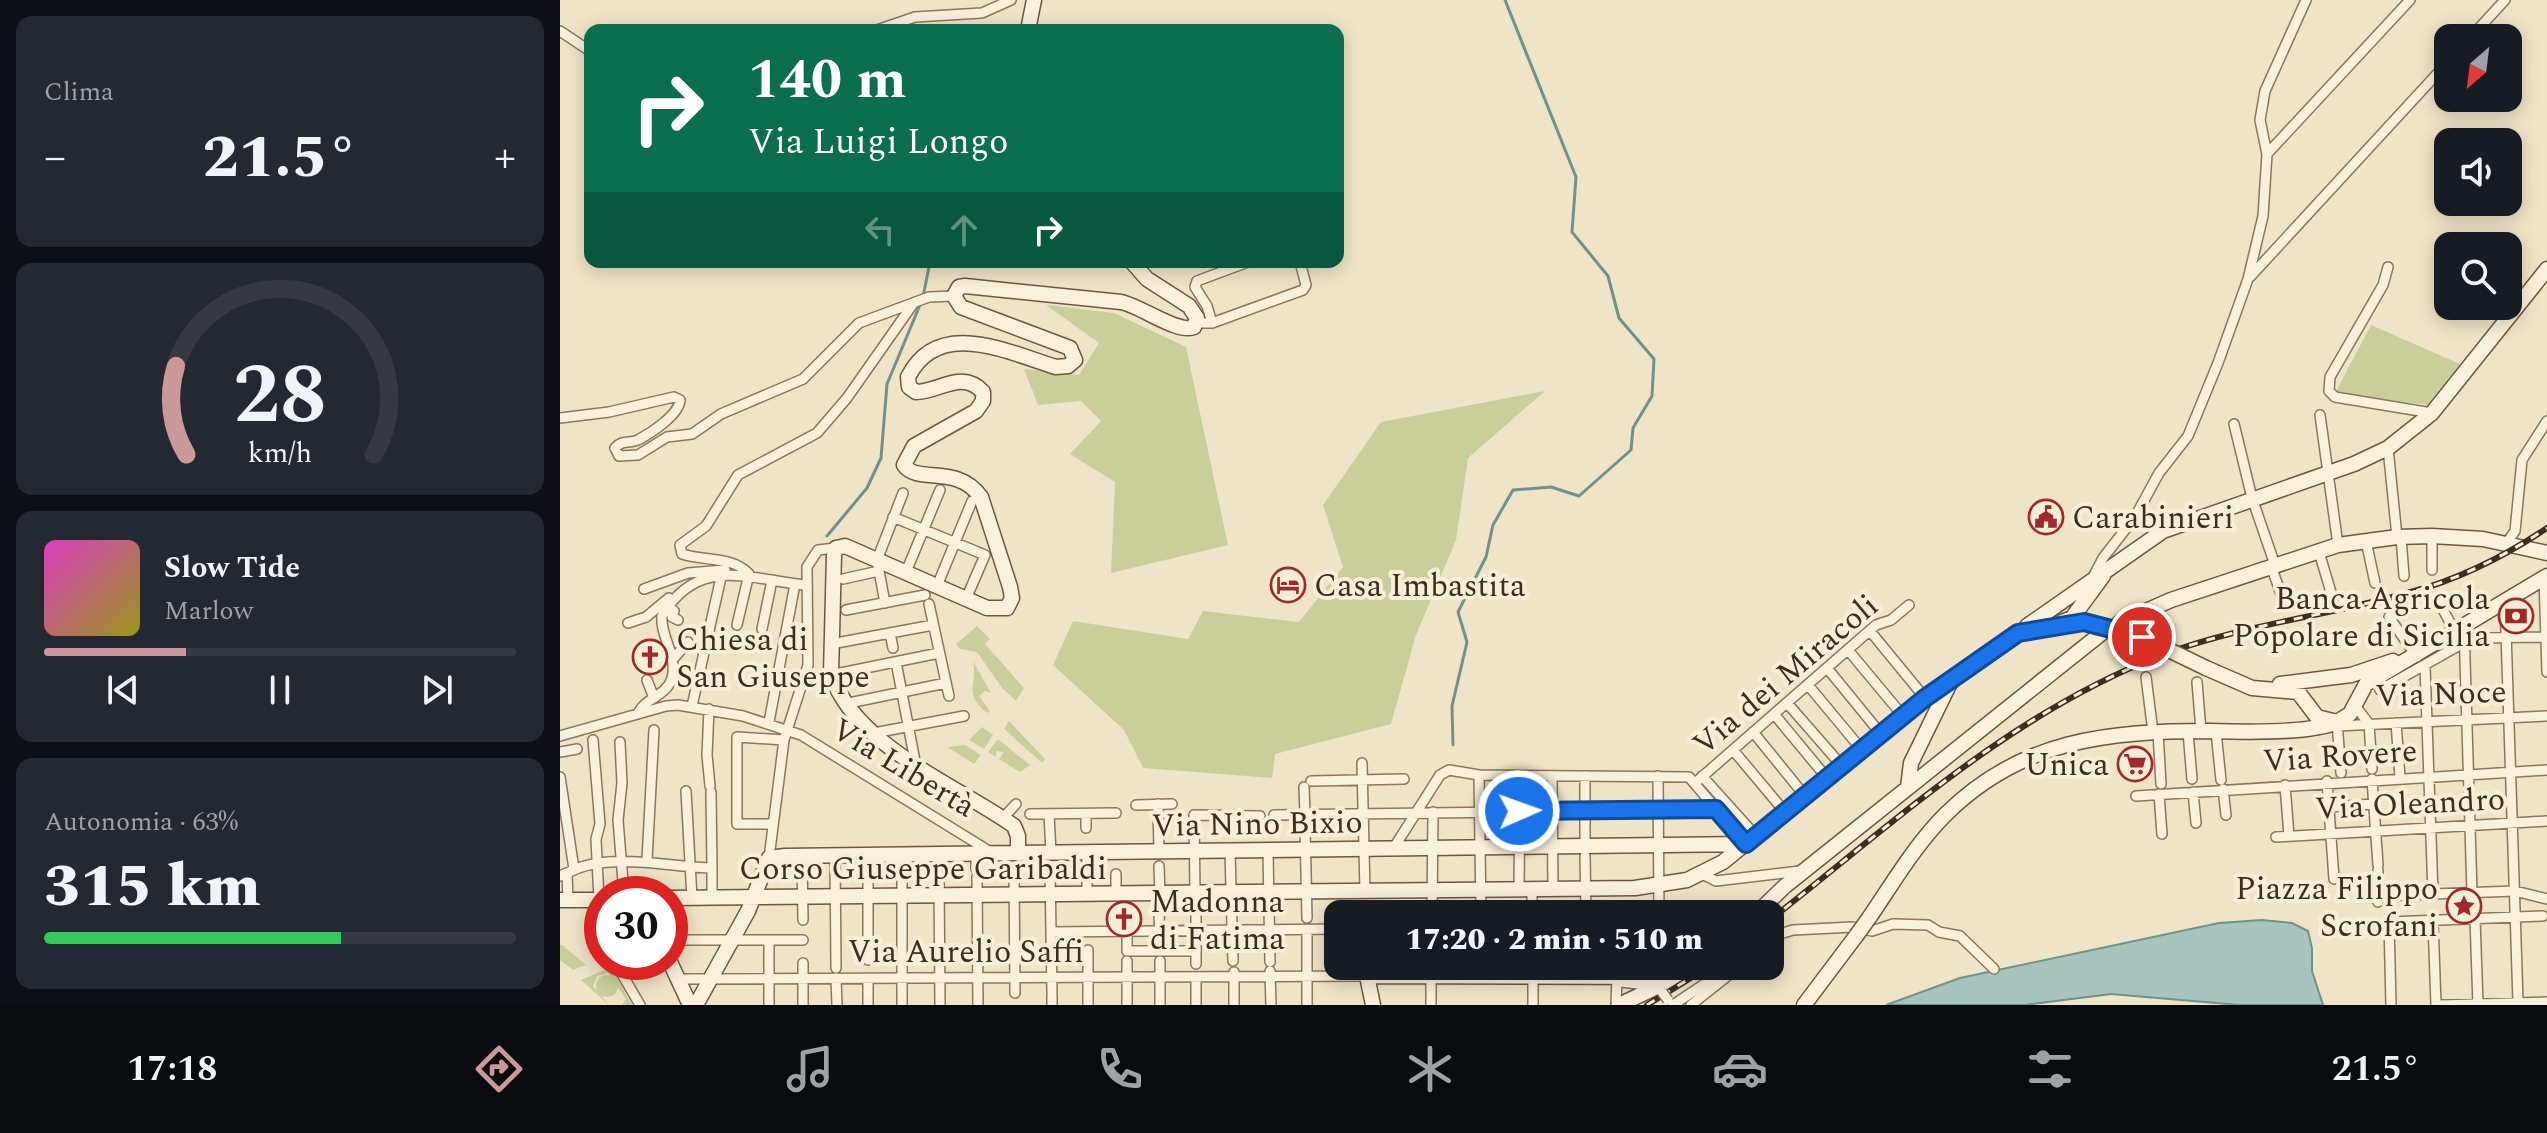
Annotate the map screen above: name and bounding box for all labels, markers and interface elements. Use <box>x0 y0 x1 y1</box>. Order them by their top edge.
north arrow <box>2434 24 2522 112</box>
map controls <box>2434 24 2522 320</box>
text: 140 m <box>748 38 907 123</box>
icon: right <box>616 56 720 160</box>
text: Clima <box>44 72 114 112</box>
text: 21.5° <box>203 112 357 204</box>
text: Via Luigi Longo <box>748 115 1008 170</box>
text: − <box>44 124 66 191</box>
text: + <box>494 124 516 191</box>
button: sound <box>2434 128 2522 216</box>
icon: left <box>858 208 902 252</box>
icon: ahead <box>942 208 986 252</box>
icon: right <box>1026 208 1070 252</box>
button: search <box>2434 232 2522 320</box>
text: 28 <box>233 332 327 459</box>
text: km/h <box>248 432 312 475</box>
place label: Carabinieri <box>2072 494 2234 543</box>
public building icon: Carabinieri <box>2027 498 2065 536</box>
text: Slow Tide <box>164 545 300 591</box>
place label: Casa Imbastita <box>1314 562 1526 611</box>
hotel icon: Casa Imbastita <box>1269 566 1307 604</box>
place label: Banca Agricola Popolare di Sicilia <box>2233 575 2490 661</box>
street label: Via dei Miracoli <box>1682 582 1890 768</box>
text: Marlow <box>164 591 253 631</box>
bank icon: Banca Agricola Popolare di Sicilia <box>2497 597 2535 635</box>
pin <box>2108 603 2176 671</box>
icon: arrive <box>2120 615 2164 659</box>
place label: Chiesa di San Giuseppe <box>676 616 870 702</box>
church icon: Chiesa di San Giuseppe <box>631 638 669 676</box>
icon: previous <box>101 668 145 712</box>
icon: pause <box>258 668 302 712</box>
icon: next <box>415 668 459 712</box>
street label: Via Noce <box>2375 668 2507 721</box>
street label: Via Libertà <box>822 706 985 831</box>
street label: Via Rovere <box>2261 727 2419 786</box>
place label: Unica <box>2024 741 2109 790</box>
supermarket icon: Unica <box>2116 745 2154 783</box>
position arrow <box>1477 769 1561 853</box>
street label: Via Oleandro <box>2314 775 2506 834</box>
street label: Via Nino Bixio <box>1151 798 1363 851</box>
text: Autonomia · 63% <box>44 802 238 842</box>
text: 315 km <box>44 841 261 933</box>
street label: Corso Giuseppe Garibaldi <box>739 845 1107 894</box>
place label: Piazza Filippo Scrofani <box>2235 865 2438 951</box>
speed limit sign: 30 <box>584 876 688 980</box>
place label: Madonna di Fatima <box>1150 878 1285 964</box>
place icon: Piazza Filippo Scrofani <box>2445 887 2483 925</box>
church icon: Madonna di Fatima <box>1105 900 1143 938</box>
text: 17:20 · 2 min · 510 m <box>1405 917 1703 963</box>
street label: Via Aurelio Saffi <box>848 928 1084 977</box>
icon: directions <box>471 1041 527 1097</box>
icon: music <box>782 1041 838 1097</box>
icon: phone <box>1092 1041 1148 1097</box>
icon: climate <box>1402 1041 1458 1097</box>
icon: car <box>1712 1041 1768 1097</box>
icon: filters <box>2022 1041 2078 1097</box>
text: 17:18 <box>127 1042 217 1097</box>
text: 21.5° <box>2332 1042 2420 1097</box>

